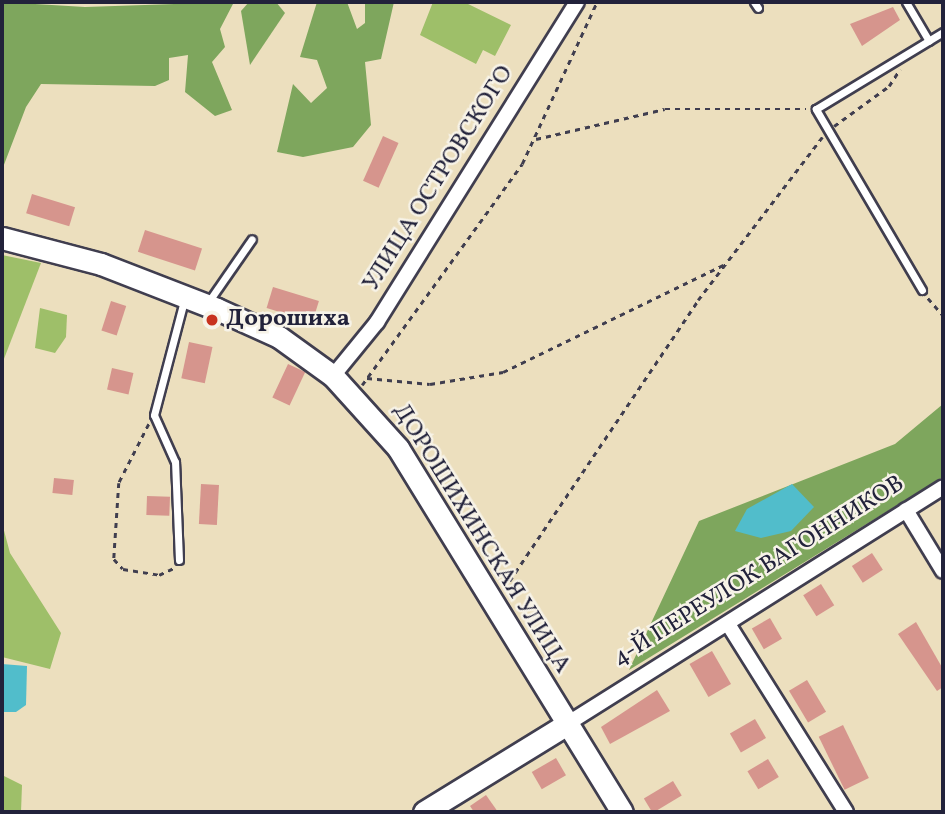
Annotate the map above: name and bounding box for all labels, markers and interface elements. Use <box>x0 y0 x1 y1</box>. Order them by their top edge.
street label: УЛИЦА ОСТРОВСКОГО <box>358 61 520 297</box>
place label: Дорошиха <box>226 306 350 334</box>
marker: Дорошиха <box>204 312 220 328</box>
street label: ДОРОШИХИНСКАЯ УЛИЦА <box>386 399 576 679</box>
street label: 4-Й ПЕРЕУЛОК ВАГОННИКОВ <box>608 470 910 674</box>

